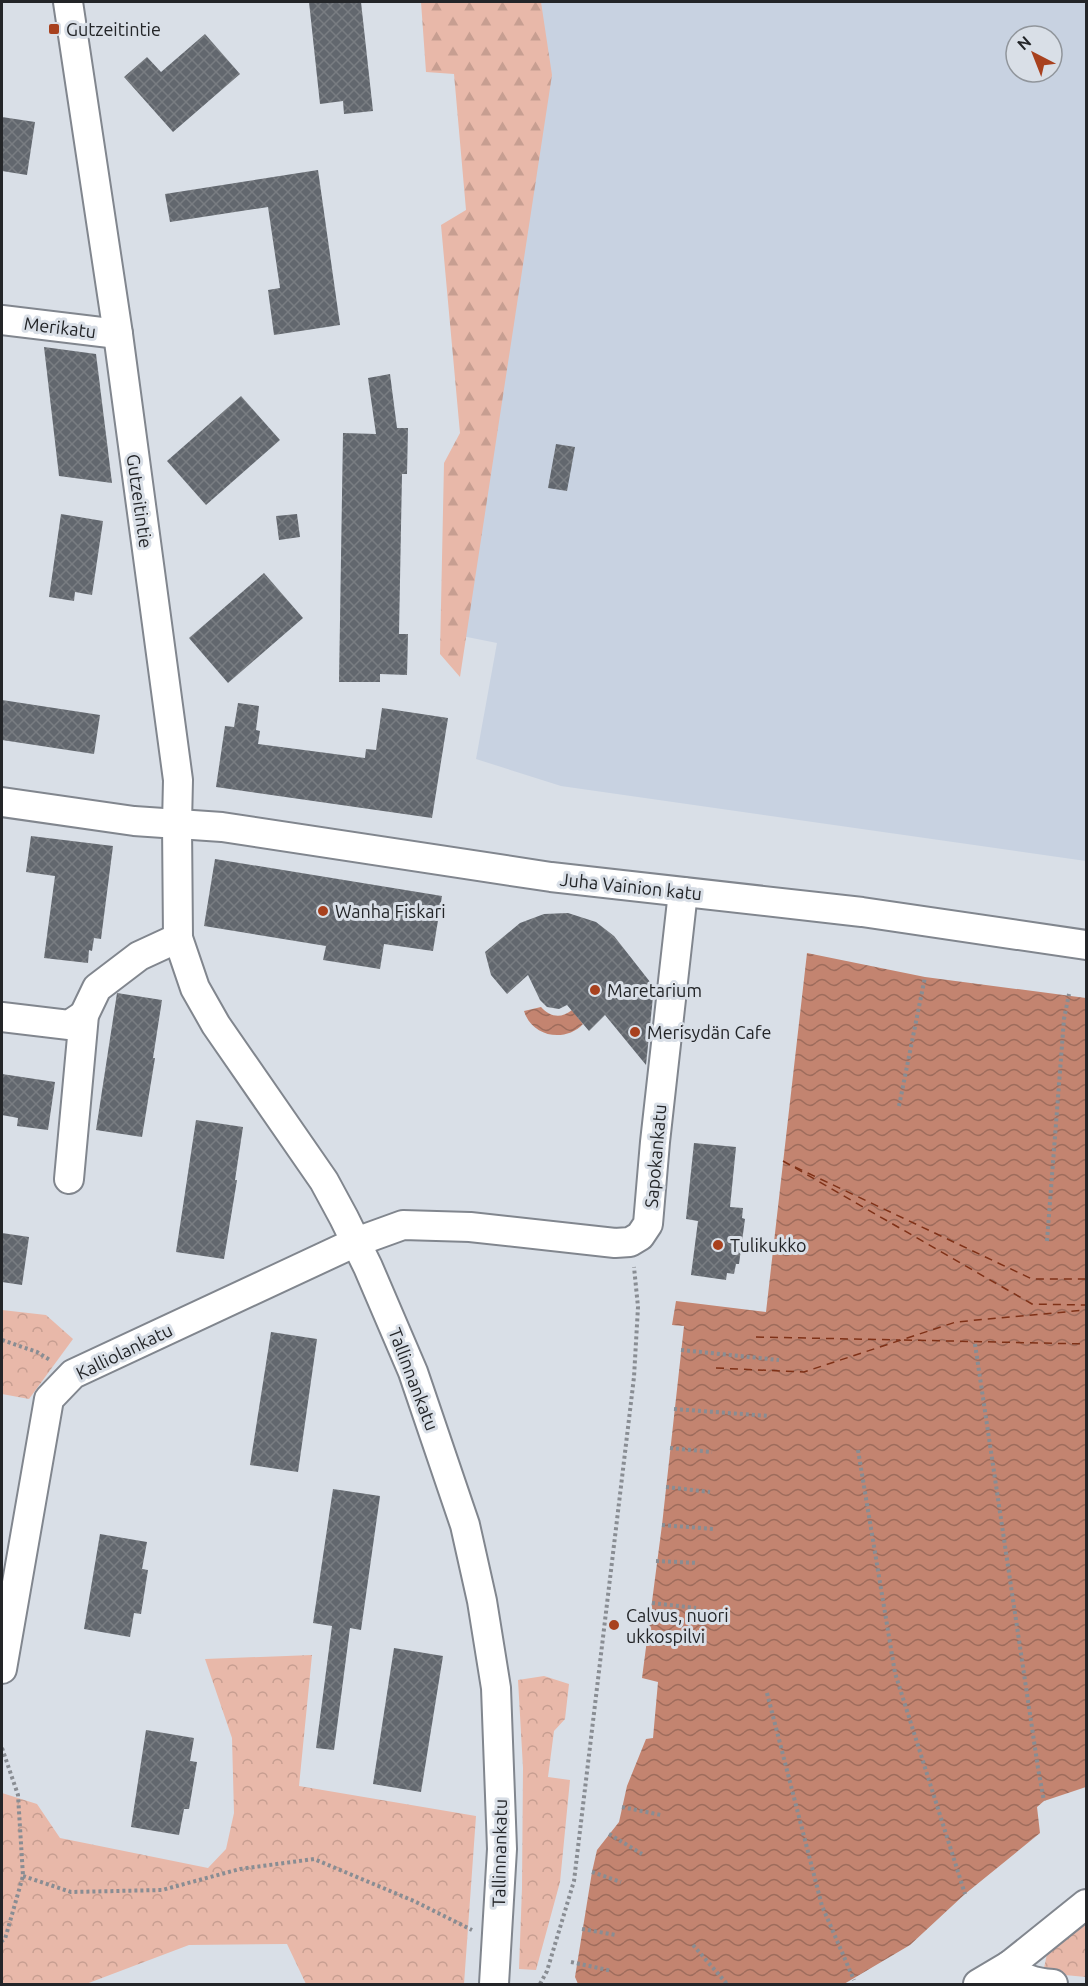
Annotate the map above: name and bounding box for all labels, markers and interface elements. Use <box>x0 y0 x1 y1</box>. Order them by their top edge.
place label: Gutzeitintie <box>66 19 161 39</box>
marker: Gutzeitintie <box>47 22 61 36</box>
north arrow <box>1004 24 1064 84</box>
text: N <box>1014 32 1034 54</box>
street label: Merikatu <box>23 313 97 341</box>
street label: Gutzeitintie <box>123 453 157 549</box>
street label: Juha Vainion katu <box>559 869 703 903</box>
place label: Wanha Fiskari <box>335 901 446 921</box>
marker: Wanha Fiskari <box>316 904 330 918</box>
place label: Maretarium <box>607 980 702 1000</box>
marker: Maretarium <box>588 983 602 997</box>
place label: Merisydän Cafe <box>647 1022 772 1042</box>
marker: Merisydän Cafe <box>628 1025 642 1039</box>
street label: Sapokankatu <box>641 1103 669 1209</box>
place label: Tulikukko <box>730 1235 807 1255</box>
marker: Tulikukko <box>711 1238 725 1252</box>
street label: Kalliolankatu <box>73 1319 175 1383</box>
street label: Tallinnankatu <box>385 1325 443 1433</box>
place label: Calvus, nuori ukkospilvi <box>626 1605 729 1646</box>
marker: Calvus, nuori ukkospilvi <box>607 1618 621 1632</box>
street label: Tallinnankatu <box>488 1799 510 1907</box>

